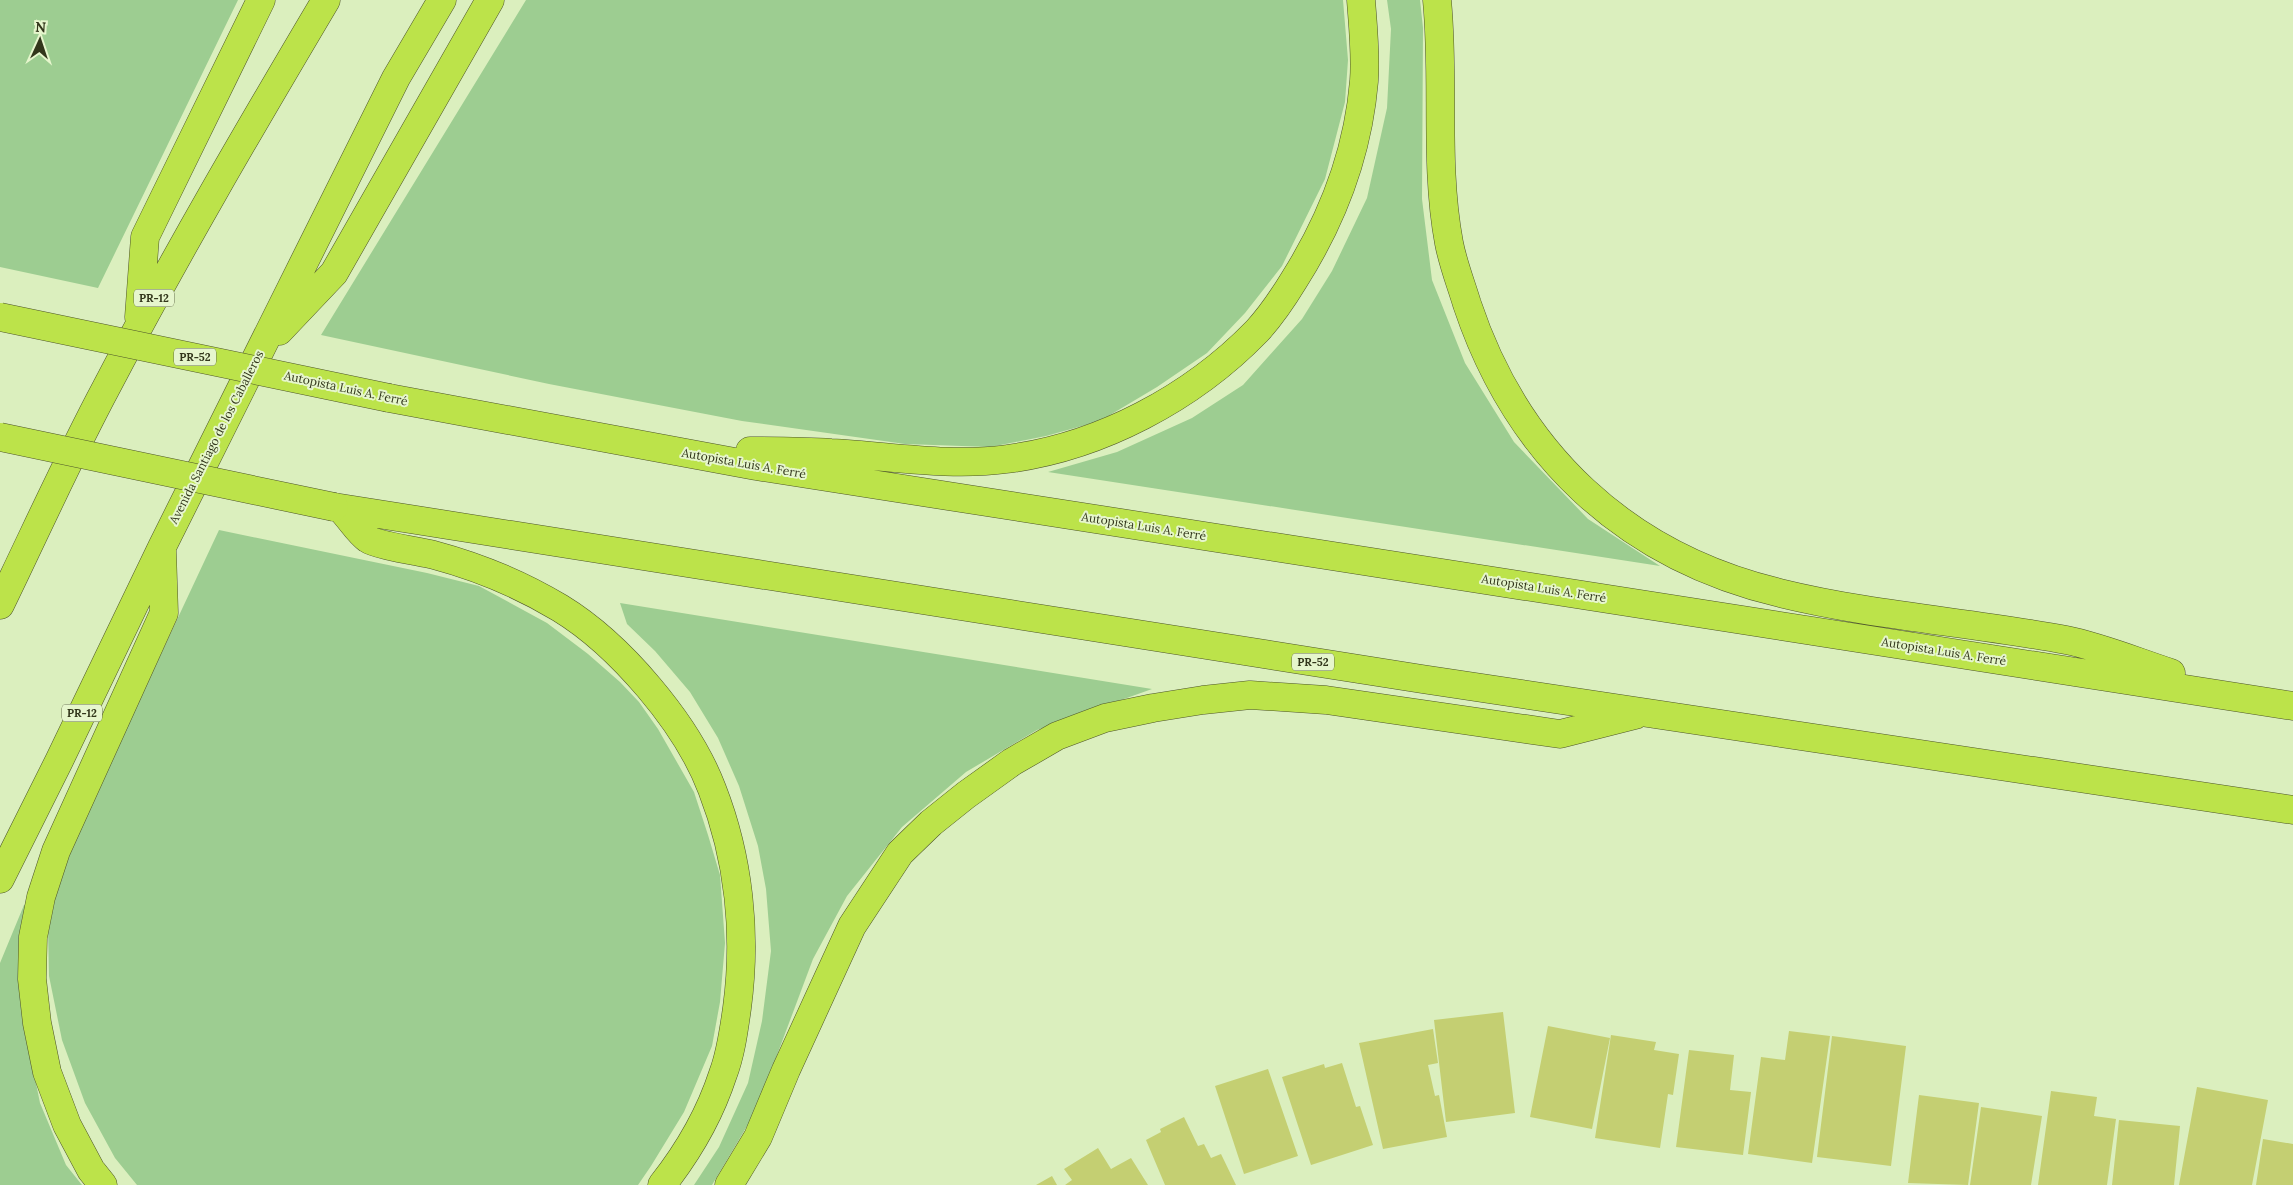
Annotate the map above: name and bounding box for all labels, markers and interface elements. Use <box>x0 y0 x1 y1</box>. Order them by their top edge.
north arrow <box>15 15 65 65</box>
text: N <box>35 18 47 36</box>
road number: PR-12 <box>134 290 174 306</box>
street label: Avenida Santiago de los Caballeros <box>165 347 267 527</box>
road number: PR-52 <box>174 348 216 366</box>
street label: Autopista Luis A. Ferré <box>282 367 410 409</box>
street label: Autopista Luis A. Ferré <box>680 445 808 481</box>
street label: Autopista Luis A. Ferré <box>1080 509 1208 543</box>
street label: Autopista Luis A. Ferré <box>1480 571 1608 605</box>
street label: Autopista Luis A. Ferré <box>1880 634 2008 668</box>
road number: PR-52 <box>1292 654 1334 670</box>
road number: PR-12 <box>62 704 102 721</box>

